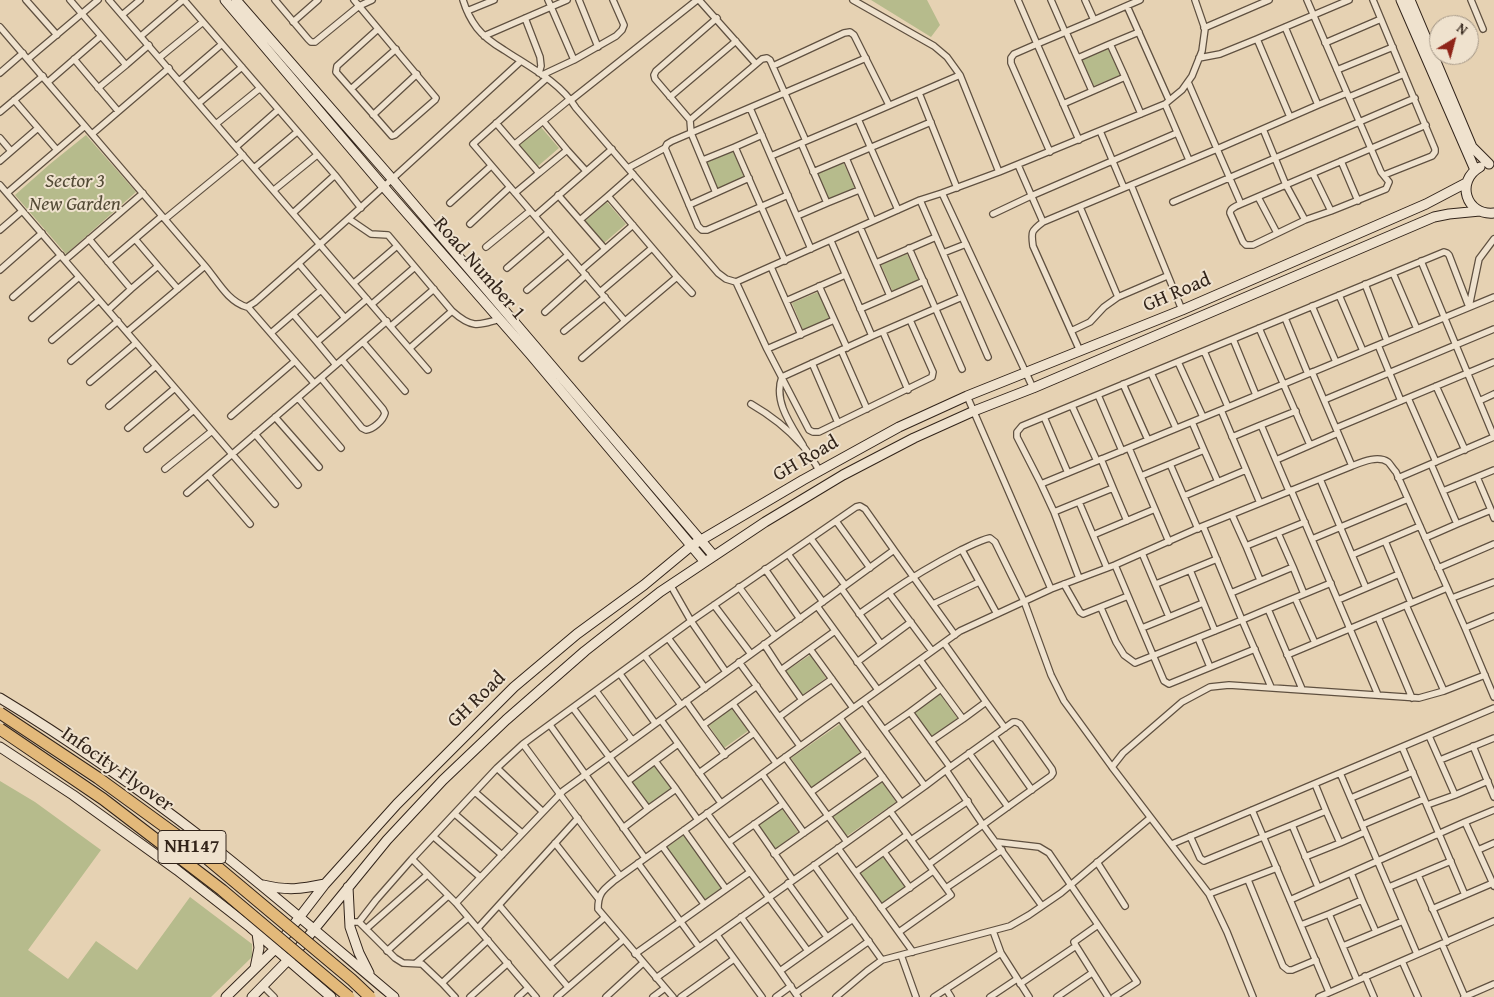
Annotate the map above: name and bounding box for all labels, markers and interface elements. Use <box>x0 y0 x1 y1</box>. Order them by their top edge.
north arrow <box>1429 15 1479 65</box>
text: N <box>1453 18 1472 40</box>
park label: Sector 3 New Garden <box>29 170 121 217</box>
street label: Road Number 1 <box>428 213 530 325</box>
street label: GH Road <box>1139 268 1215 318</box>
street label: GH Road <box>769 431 843 487</box>
street label: GH Road <box>443 667 511 733</box>
street label: Infocity Flyover <box>56 722 178 818</box>
road number: NH147 <box>158 830 226 864</box>

